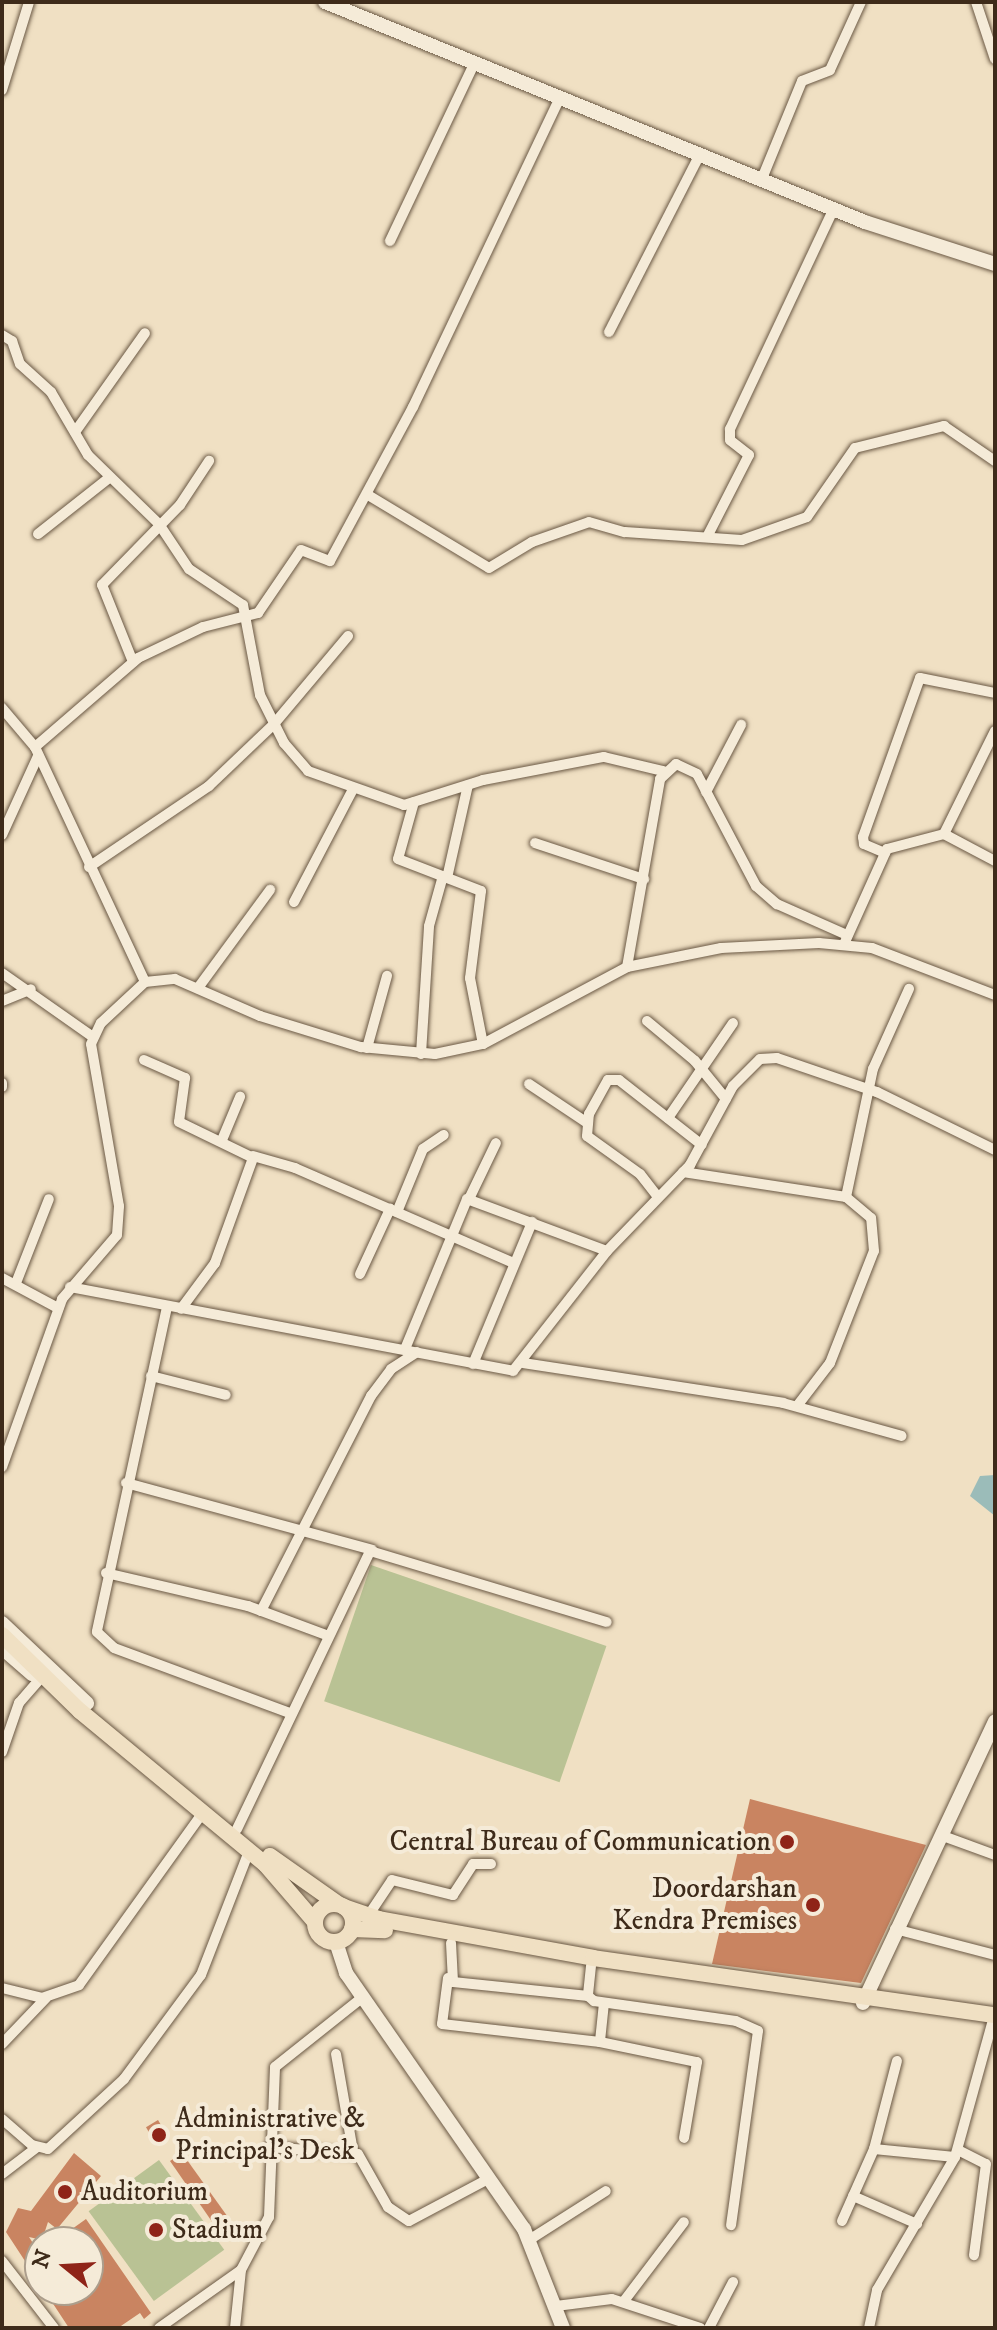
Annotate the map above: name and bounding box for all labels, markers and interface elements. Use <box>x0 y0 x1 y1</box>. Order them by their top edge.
place label: Central Bureau of Communication <box>390 1825 771 1859</box>
marker: Central Bureau of Communication <box>778 1833 796 1851</box>
place label: Doordarshan Kendra Premises <box>612 1872 797 1938</box>
marker: Doordarshan Kendra Premises <box>804 1896 822 1914</box>
place label: Administrative & Principal's Desk <box>175 2102 365 2168</box>
marker: Administrative & Principal's Desk <box>150 2126 168 2144</box>
place label: Auditorium <box>81 2175 208 2209</box>
marker: Auditorium <box>56 2183 74 2201</box>
place label: Stadium <box>172 2213 263 2247</box>
marker: Stadium <box>147 2221 165 2239</box>
north arrow <box>24 2226 104 2306</box>
text: N <box>27 2246 58 2272</box>

